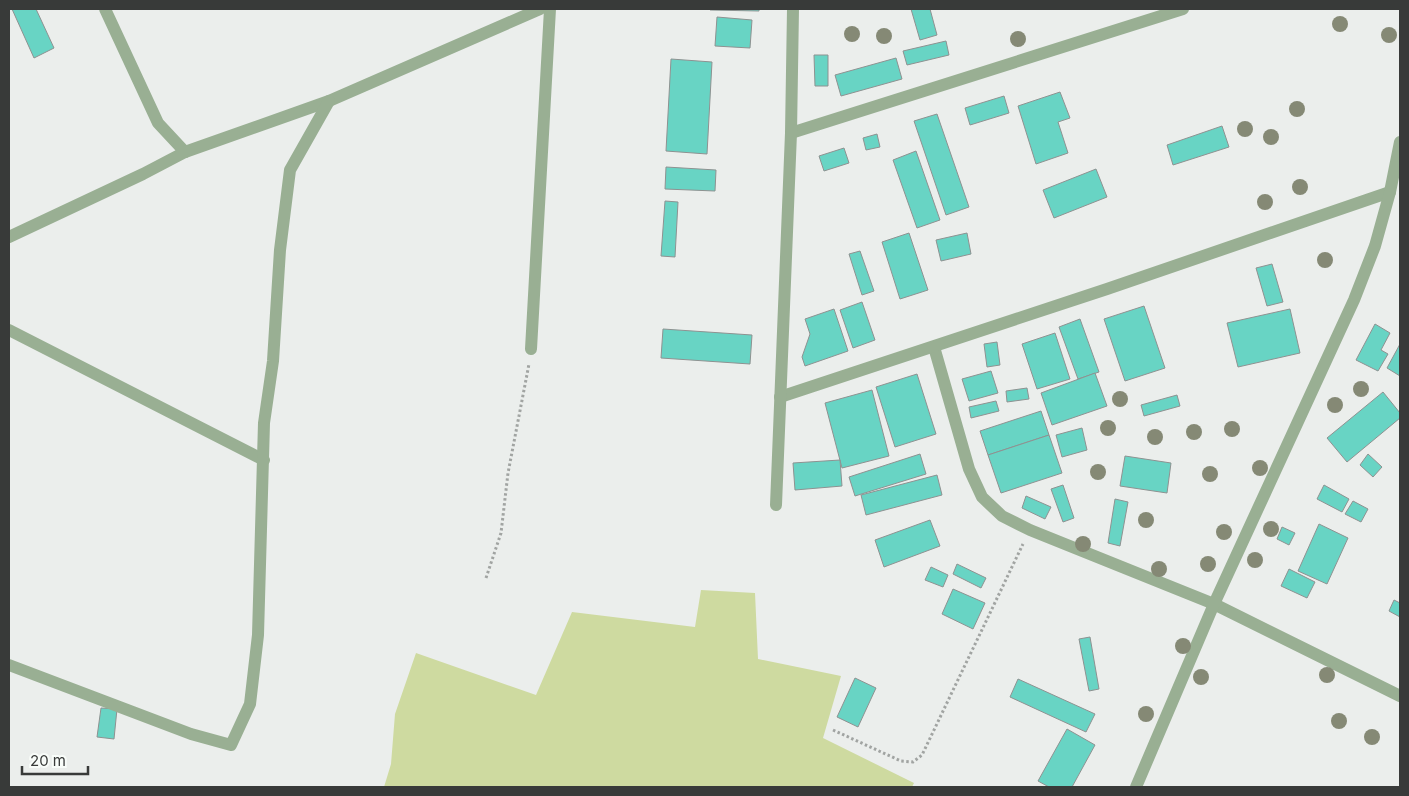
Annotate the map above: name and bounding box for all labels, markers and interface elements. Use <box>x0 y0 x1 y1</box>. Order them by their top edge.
scale bar <box>22 744 89 776</box>
text: 20 m <box>30 751 66 770</box>

